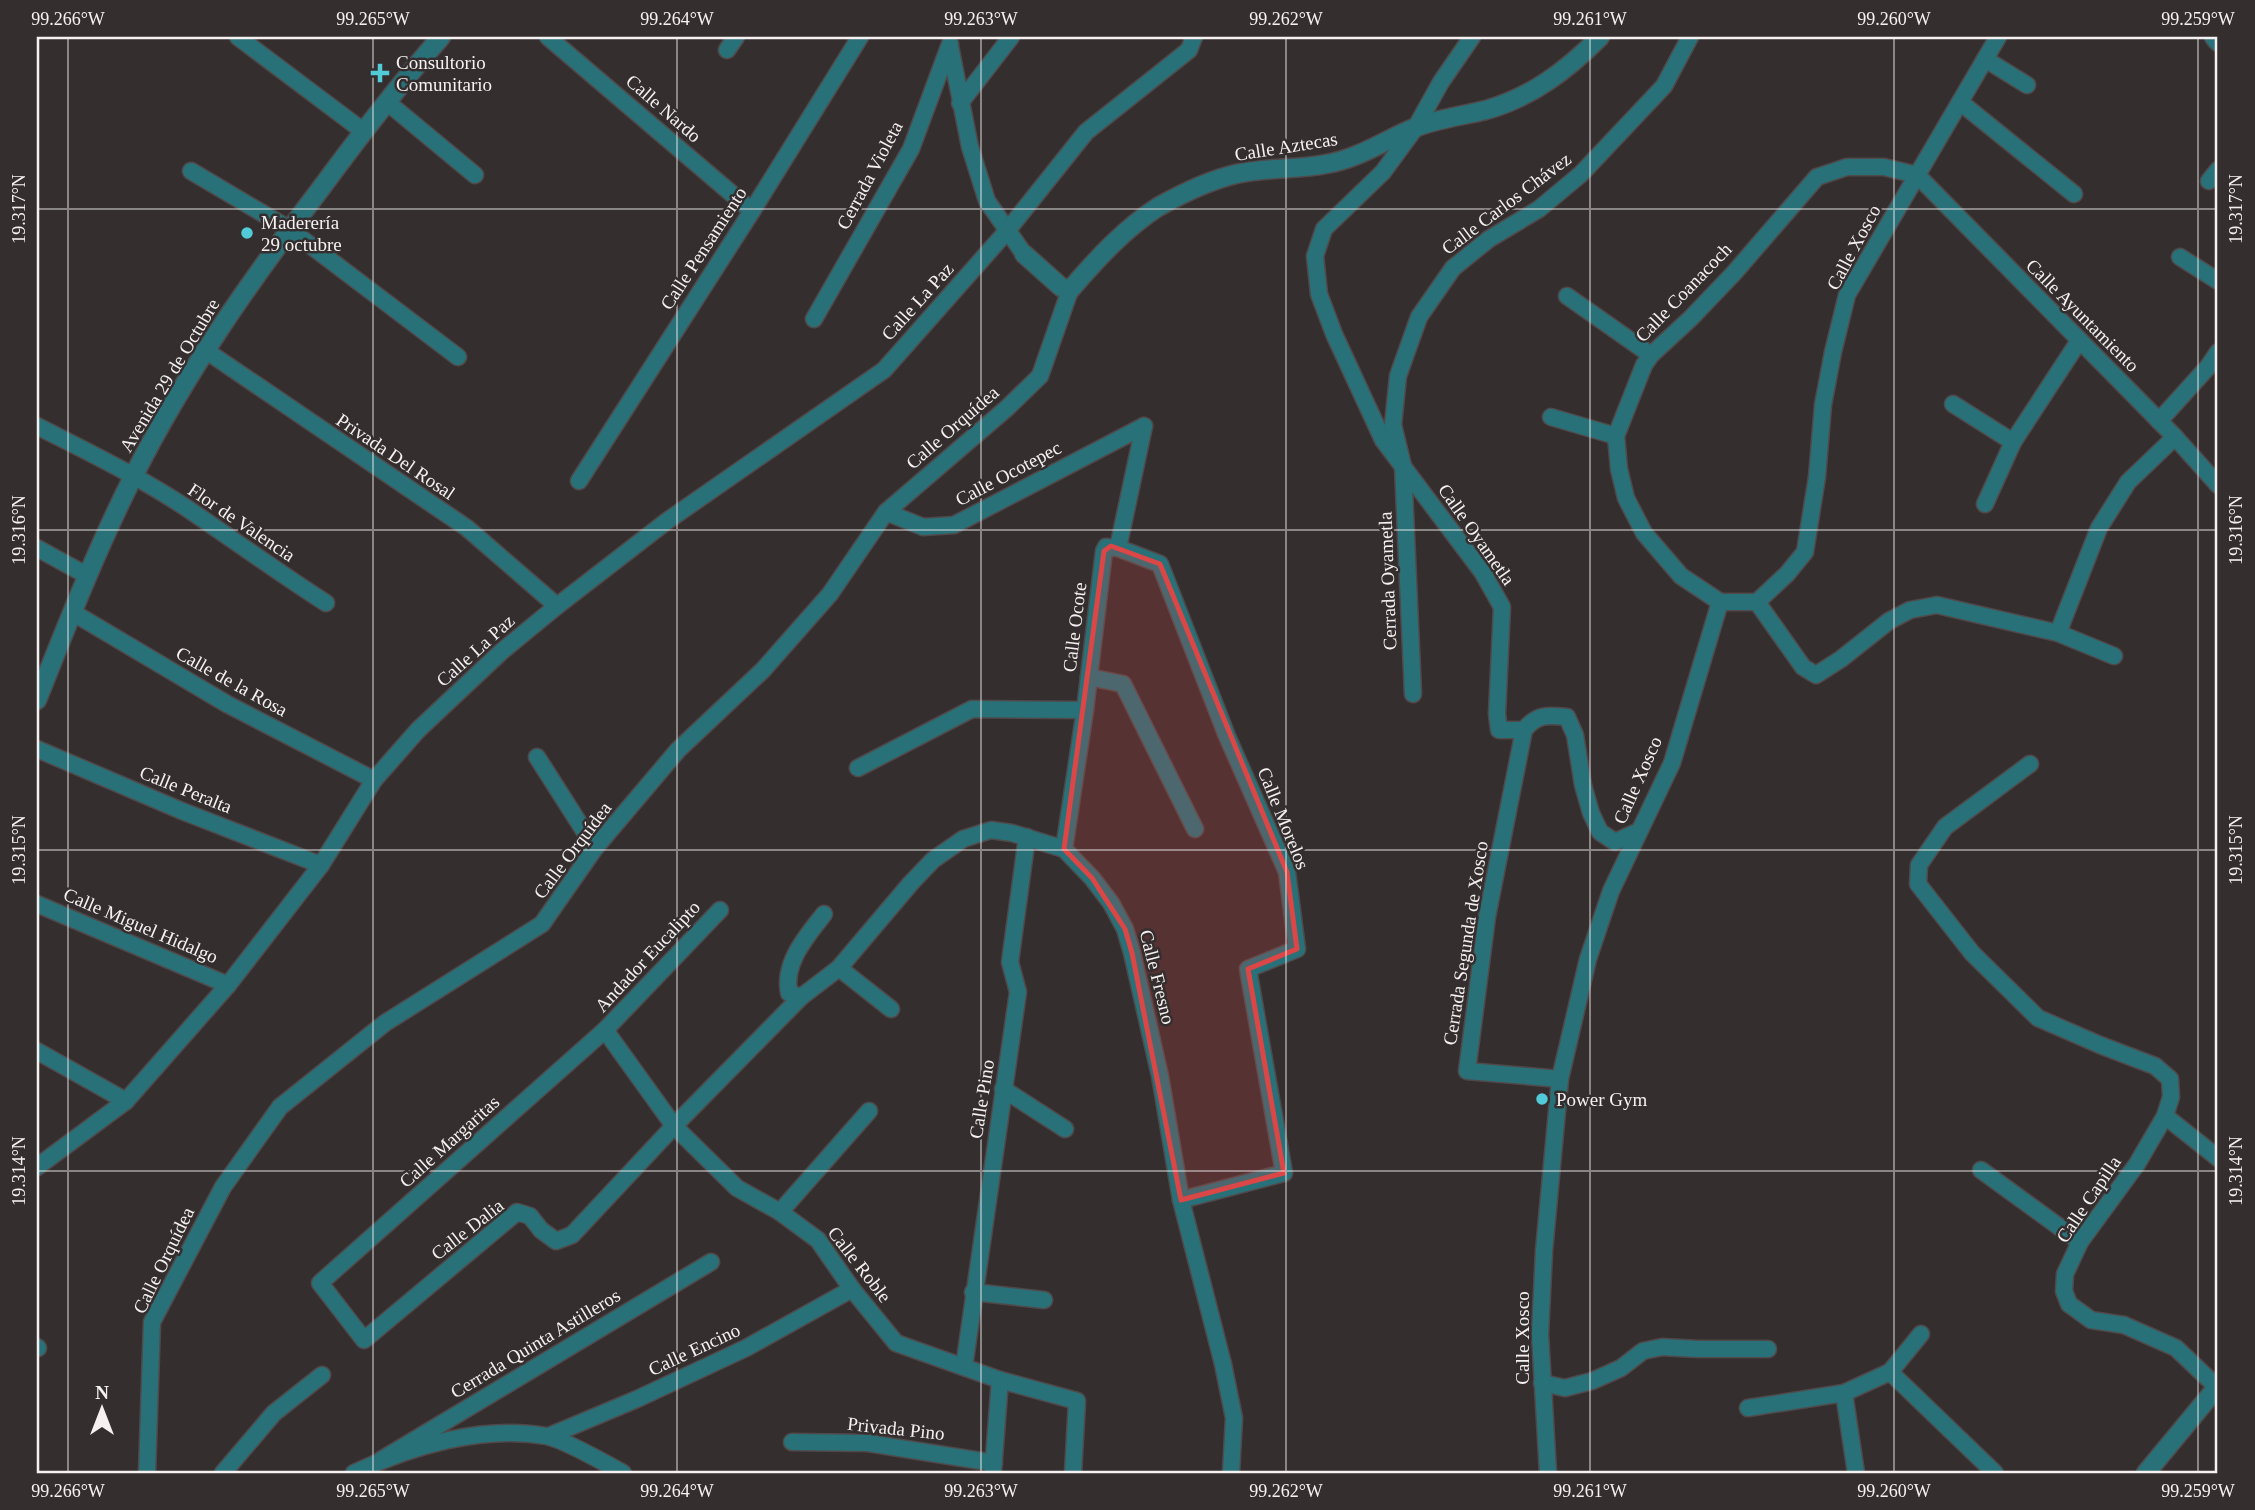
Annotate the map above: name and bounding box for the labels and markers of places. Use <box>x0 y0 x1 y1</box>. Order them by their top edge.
place label: Consultorio Comunitario <box>396 52 492 95</box>
marker: Consultorio Comunitario <box>370 63 390 83</box>
place label: Maderería 29 octubre <box>261 212 342 255</box>
marker: Maderería 29 octubre <box>239 225 255 241</box>
place label: Power Gym <box>1556 1089 1648 1110</box>
marker: Power Gym <box>1534 1091 1550 1107</box>

